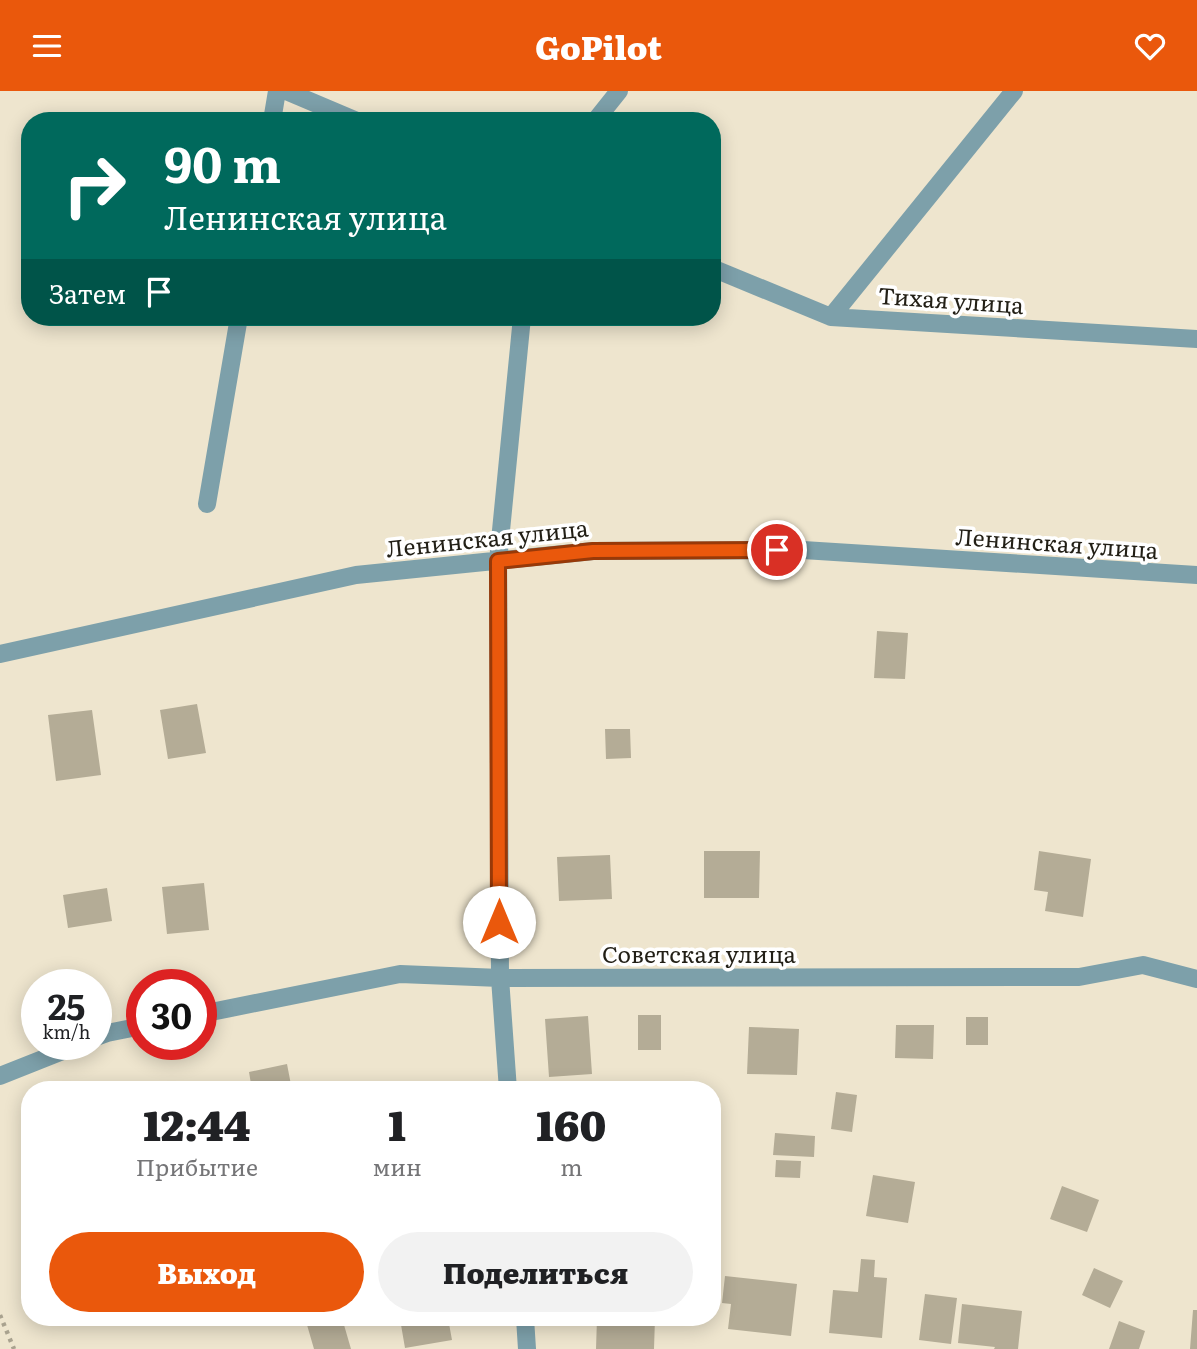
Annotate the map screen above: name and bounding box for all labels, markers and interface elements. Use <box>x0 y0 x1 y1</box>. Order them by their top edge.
text: GoPilot <box>535 22 662 70</box>
icon: menu <box>28 27 66 65</box>
icon: heart <box>1131 27 1169 65</box>
text: 90 m <box>164 125 281 198</box>
icon: right <box>49 140 140 231</box>
text: Ленинская улица <box>164 192 447 240</box>
text: Затем <box>49 273 126 312</box>
icon: arrive <box>140 273 178 311</box>
street label: Тихая улица <box>877 277 1026 321</box>
street label: Ленинская улица <box>384 509 590 565</box>
street label: Ленинская улица <box>954 518 1160 566</box>
pin <box>747 520 807 580</box>
icon: arrive <box>758 531 796 569</box>
position arrow <box>462 885 536 959</box>
street label: Советская улица <box>602 936 797 970</box>
speed limit sign: 30 <box>126 969 217 1060</box>
text: 25 <box>48 979 85 1031</box>
text: km/h <box>43 1018 90 1045</box>
text: 12:44 <box>143 1092 250 1154</box>
text: 1 <box>388 1092 406 1154</box>
text: 160 <box>536 1092 606 1154</box>
text: Прибытие <box>136 1149 258 1183</box>
text: мин <box>373 1149 422 1183</box>
text: m <box>560 1149 582 1183</box>
button: Выход <box>49 1232 364 1312</box>
button: Поделиться <box>378 1232 693 1312</box>

